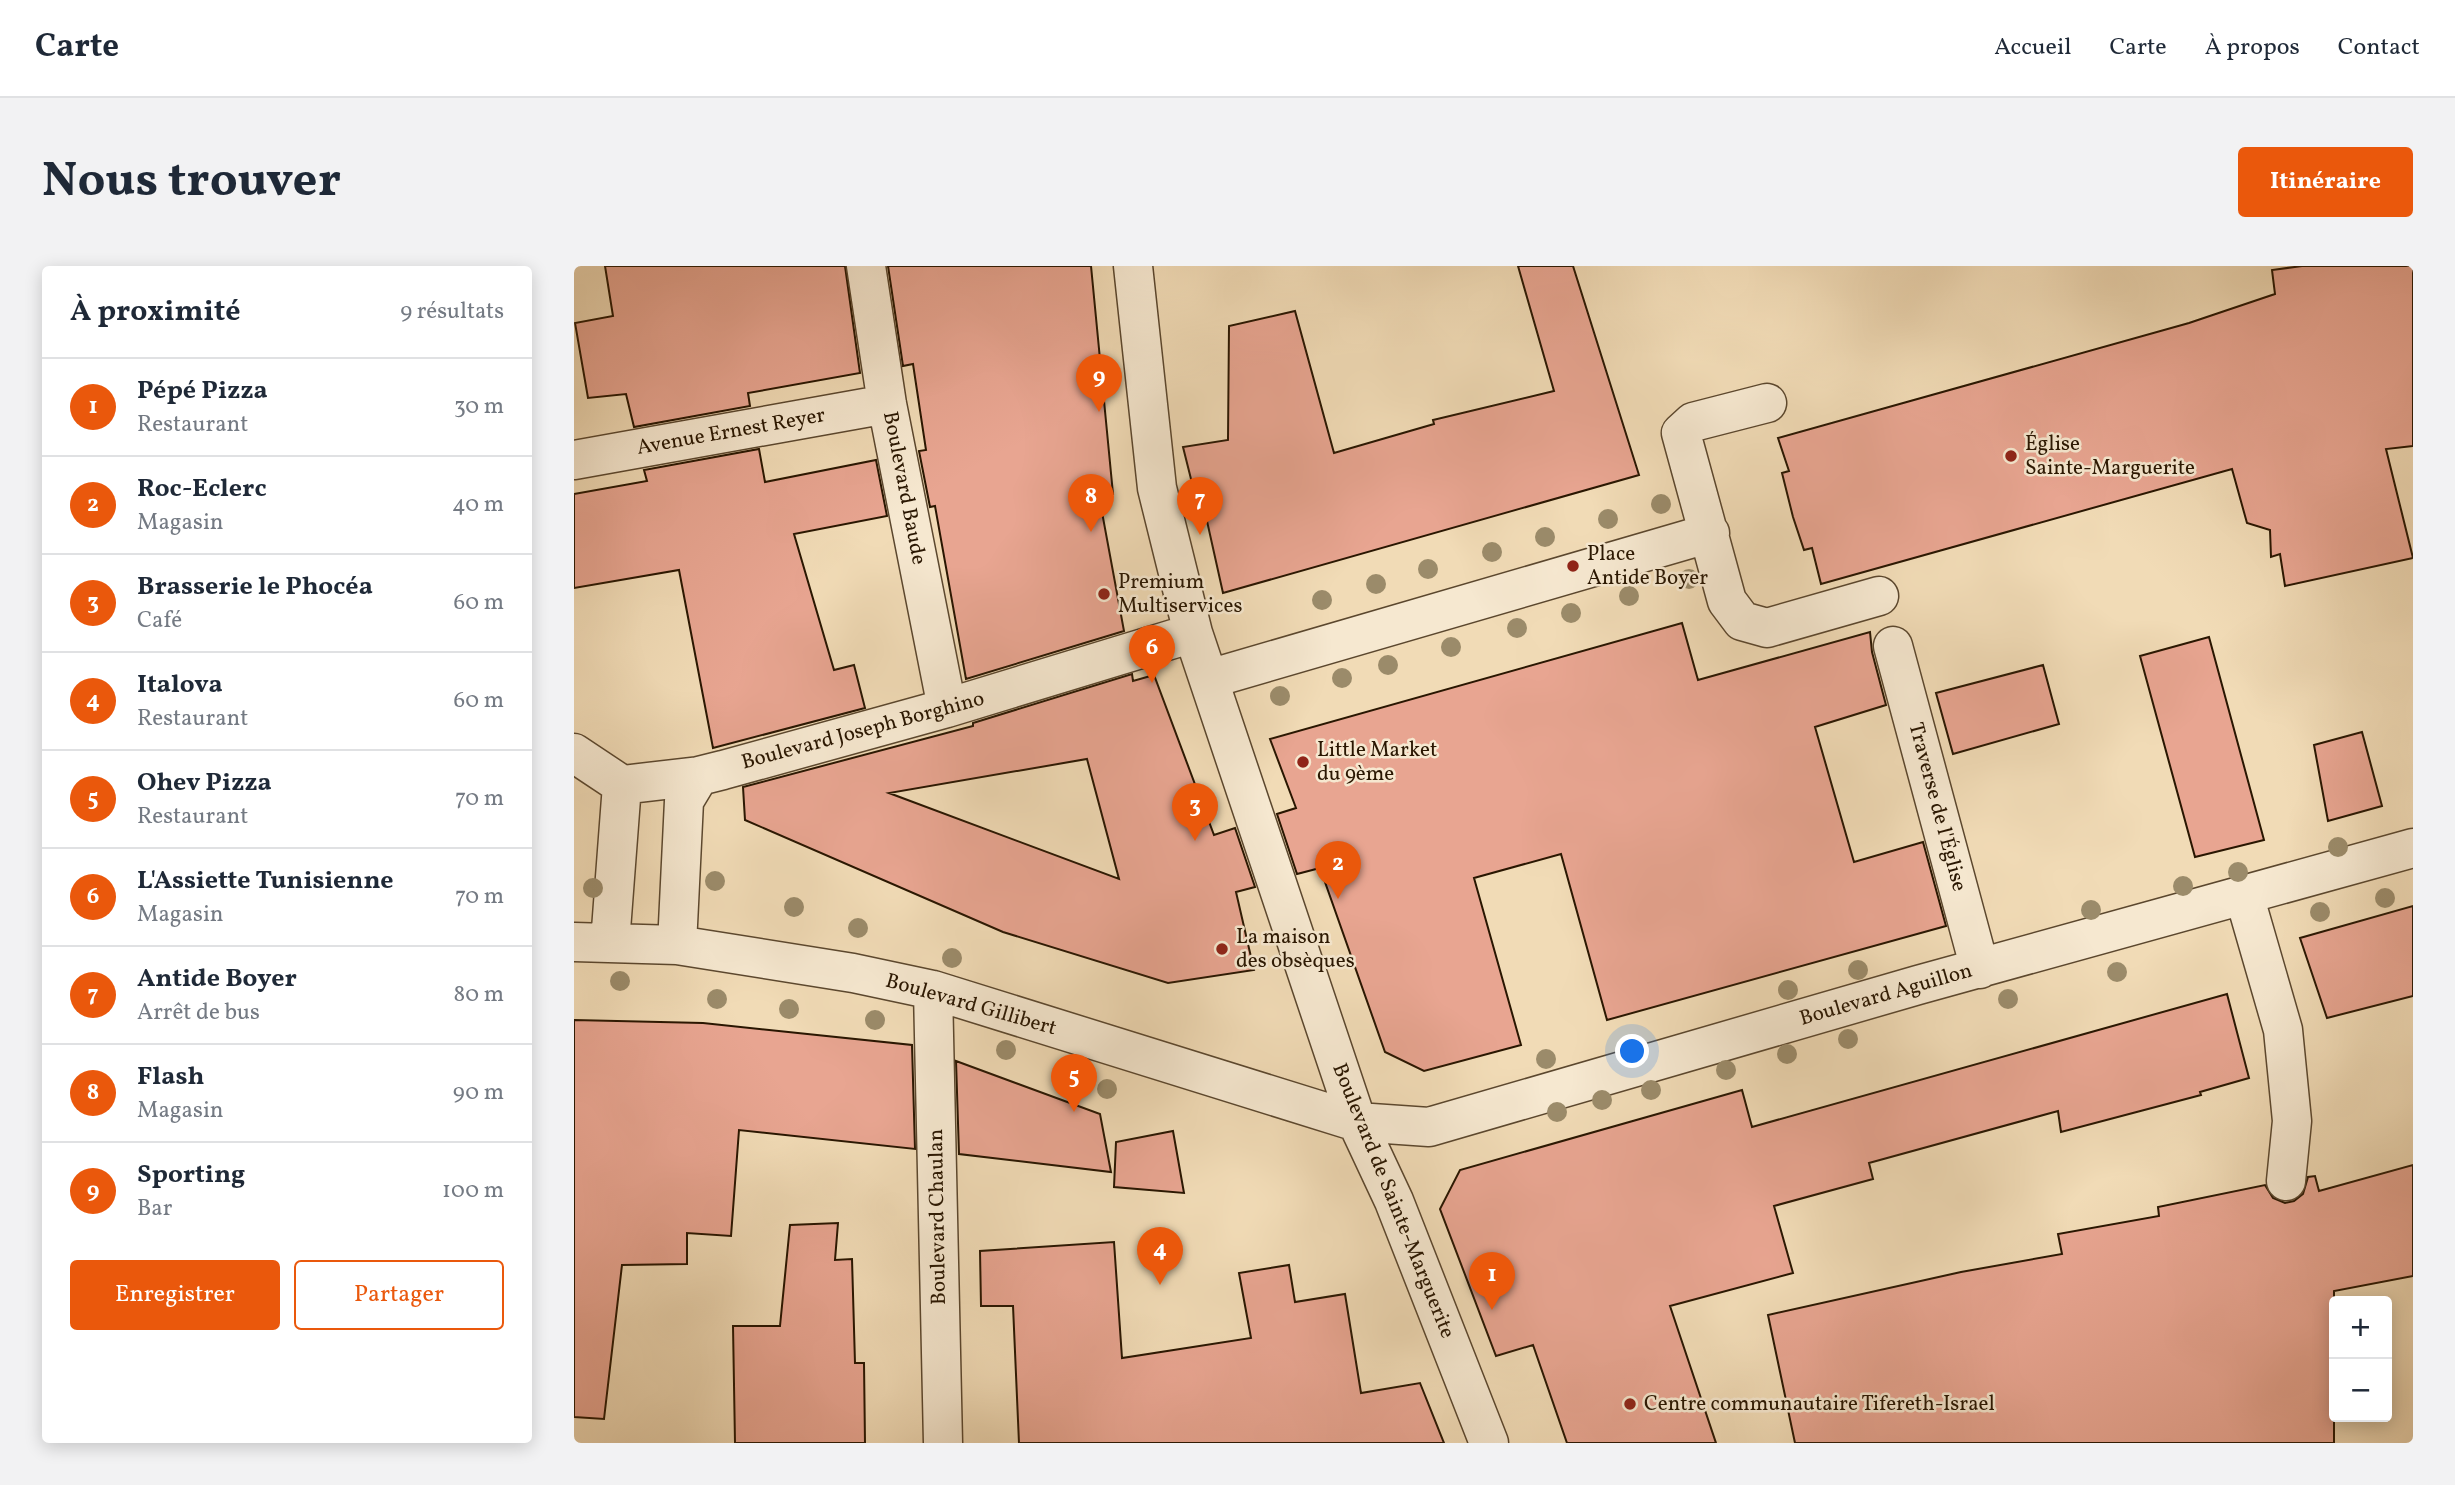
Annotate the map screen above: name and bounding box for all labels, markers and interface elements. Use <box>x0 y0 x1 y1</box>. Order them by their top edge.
text: Carte <box>35 25 119 71</box>
text: Accueil <box>1994 31 2071 65</box>
text: Carte <box>2109 31 2167 65</box>
text: À propos <box>2205 31 2300 65</box>
text: Contact <box>2338 31 2420 65</box>
button: Itinéraire <box>2238 147 2413 217</box>
text: Nous trouver <box>42 148 341 217</box>
text: À proximité <box>70 291 241 333</box>
text: 9 résultats <box>400 296 504 328</box>
pin: 9 <box>1076 354 1122 412</box>
text: Pépé Pizza <box>137 373 268 409</box>
text: 1 <box>88 391 98 423</box>
text: 30 m <box>454 391 504 423</box>
street label: Avenue Ernest Reyer <box>634 401 828 463</box>
text: Restaurant <box>137 409 248 441</box>
street label: Boulevard Baude <box>875 409 933 567</box>
place label: Église Sainte-Marguerite <box>2025 430 2195 483</box>
marker: Église Sainte-Marguerite <box>2003 448 2019 464</box>
text: Roc-Eclerc <box>137 471 267 507</box>
pin: 8 <box>1068 474 1114 532</box>
pin: 7 <box>1177 477 1223 535</box>
text: 2 <box>87 489 99 521</box>
text: 40 m <box>452 489 504 521</box>
text: Magasin <box>137 507 224 539</box>
place label: Place Antide Boyer <box>1587 540 1708 593</box>
marker: Place Antide Boyer <box>1565 558 1581 574</box>
place label: Premium Multiservices <box>1118 568 1242 621</box>
text: Brasserie le Phocéa <box>137 569 373 605</box>
marker: Premium Multiservices <box>1096 586 1112 602</box>
text: 3 <box>87 587 99 619</box>
text: 60 m <box>454 587 504 619</box>
text: Café <box>137 605 182 637</box>
pin: 6 <box>1129 625 1175 683</box>
text: Italova <box>137 667 223 703</box>
text: 4 <box>86 685 100 717</box>
text: 60 m <box>454 685 504 717</box>
street label: Boulevard Joseph Borghino <box>738 685 988 777</box>
text: Restaurant <box>137 703 248 735</box>
street label: Traverse de l'Église <box>1900 719 1974 895</box>
place label: Little Market du 9ème <box>1317 736 1437 789</box>
marker: Little Market du 9ème <box>1295 754 1311 770</box>
text: Ohev Pizza <box>137 765 272 801</box>
text: 5 <box>87 783 99 815</box>
text: 70 m <box>455 783 504 815</box>
pin: 3 <box>1172 783 1218 841</box>
text: Restaurant <box>137 801 248 833</box>
pin: 2 <box>1315 841 1361 899</box>
text: L'Assiette Tunisienne <box>137 863 394 899</box>
text: 6 <box>87 881 99 913</box>
text: 70 m <box>455 881 504 913</box>
text: Magasin <box>137 899 224 931</box>
place label: La maison des obsèques <box>1236 923 1355 976</box>
marker: La maison des obsèques <box>1214 941 1230 957</box>
street label: Boulevard Aguillon <box>1796 956 1976 1034</box>
text: Antide Boyer <box>137 961 297 997</box>
street label: Boulevard Gillibert <box>882 967 1060 1043</box>
text: 7 <box>88 979 99 1011</box>
text: 80 m <box>454 979 504 1011</box>
text: Arrêt de bus <box>137 997 260 1029</box>
your location <box>1615 1034 1649 1068</box>
pin: 5 <box>1051 1054 1097 1112</box>
text: Flash <box>137 1059 204 1095</box>
street label: Boulevard de Sainte-Marguerite <box>1324 1059 1462 1343</box>
text: 8 <box>87 1077 99 1109</box>
text: 90 m <box>453 1077 504 1109</box>
text: Magasin <box>137 1095 224 1127</box>
street label: Boulevard Chaulan <box>922 1129 954 1305</box>
text: Sporting <box>137 1157 245 1193</box>
text: 9 <box>87 1175 99 1207</box>
text: 100 m <box>442 1175 504 1207</box>
text: Bar <box>137 1193 172 1225</box>
pin: 4 <box>1137 1227 1183 1285</box>
pin: 1 <box>1469 1252 1515 1310</box>
button: Enregistrer <box>70 1260 280 1330</box>
button: Partager <box>294 1260 504 1330</box>
map controls <box>2329 1296 2392 1422</box>
button: + <box>2329 1296 2392 1359</box>
button: − <box>2329 1359 2392 1422</box>
place label: Centre communautaire Tifereth-Israel <box>1644 1390 1995 1419</box>
marker: Centre communautaire Tifereth-Israel <box>1622 1396 1638 1412</box>

